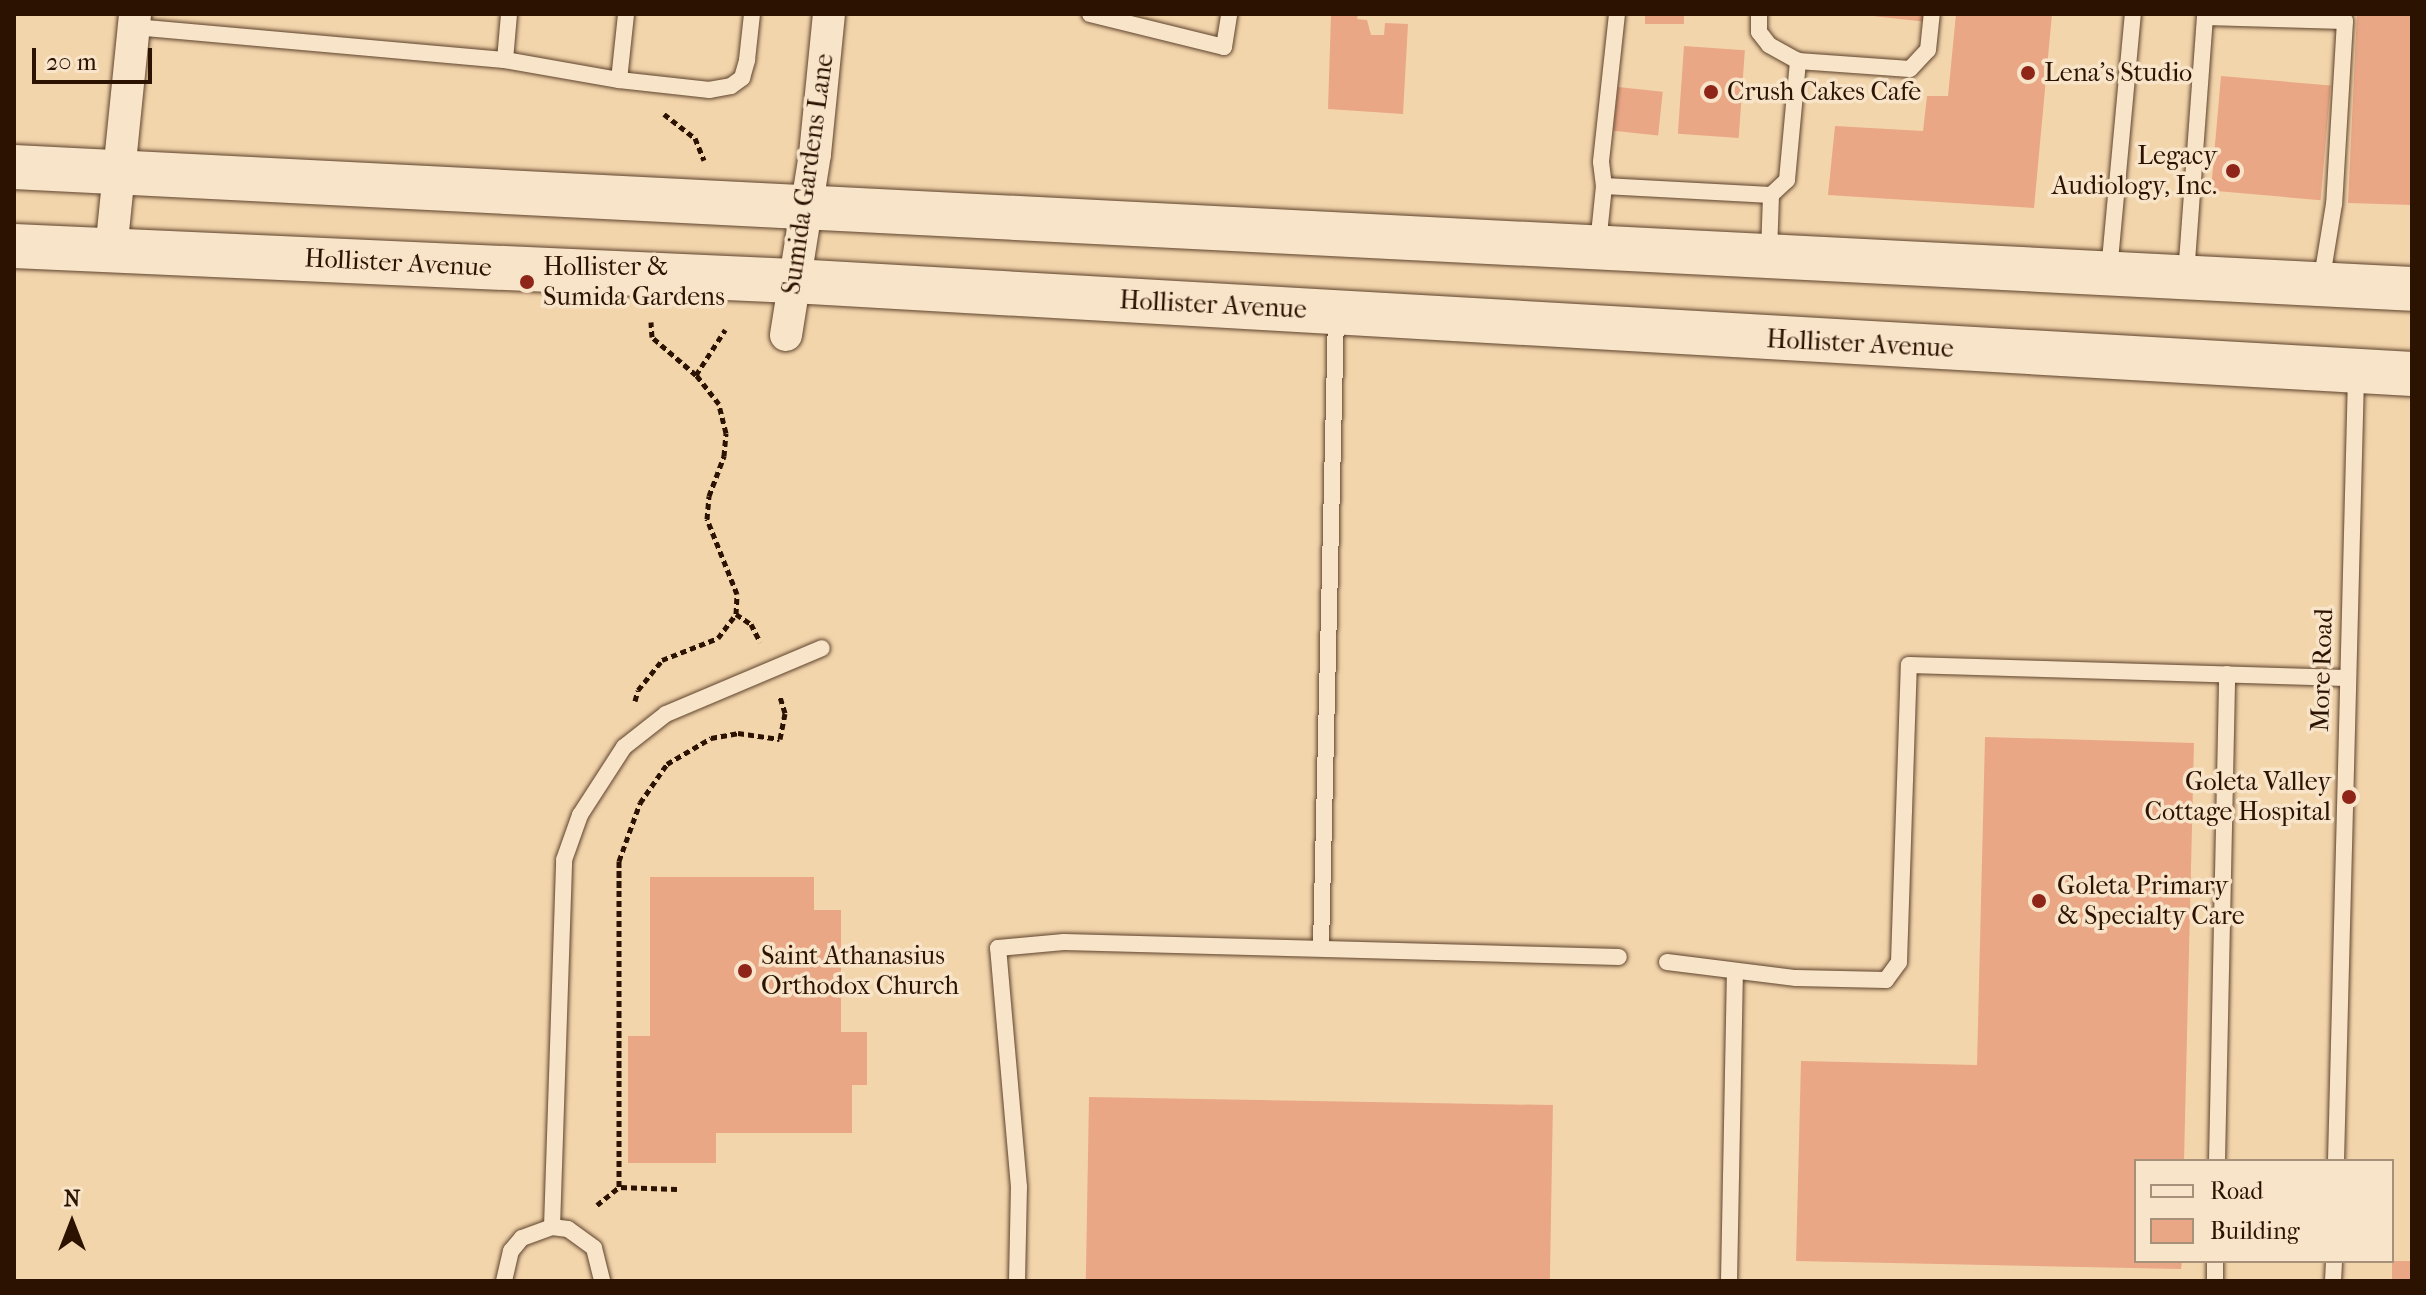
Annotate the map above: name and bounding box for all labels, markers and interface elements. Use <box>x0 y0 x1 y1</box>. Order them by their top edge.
scale bar <box>36 32 156 82</box>
text: 20 m <box>46 48 97 76</box>
street label: Sumida Gardens Lane <box>776 52 840 296</box>
place label: Lena's Studio <box>2044 57 2192 89</box>
marker: Lena's Studio <box>2019 64 2037 82</box>
place label: Crush Cakes Cafe <box>1727 76 1921 108</box>
marker: Crush Cakes Cafe <box>1702 83 1720 101</box>
place label: Legacy Audiology, Inc. <box>2052 140 2217 202</box>
marker: Legacy Audiology, Inc. <box>2224 162 2242 180</box>
street label: Hollister Avenue <box>304 243 492 283</box>
place label: Hollister & Sumida Gardens <box>543 251 725 312</box>
marker: Hollister & Sumida Gardens <box>518 273 536 291</box>
street label: Hollister Avenue <box>1119 285 1307 325</box>
street label: Hollister Avenue <box>1766 324 1954 364</box>
street label: More Road <box>2304 608 2340 732</box>
place label: Goleta Valley Cottage Hospital <box>2144 766 2331 828</box>
marker: Goleta Valley Cottage Hospital <box>2338 786 2360 808</box>
place label: Goleta Primary & Specialty Care <box>2057 870 2245 932</box>
marker: Goleta Primary & Specialty Care <box>2028 890 2050 912</box>
place label: Saint Athanasius Orthodox Church <box>761 940 959 1002</box>
marker: Saint Athanasius Orthodox Church <box>736 962 754 980</box>
legend <box>2134 1159 2394 1263</box>
text: Road <box>2210 1177 2263 1205</box>
north arrow <box>32 1183 112 1263</box>
text: N <box>64 1186 80 1212</box>
text: Building <box>2210 1217 2300 1245</box>

